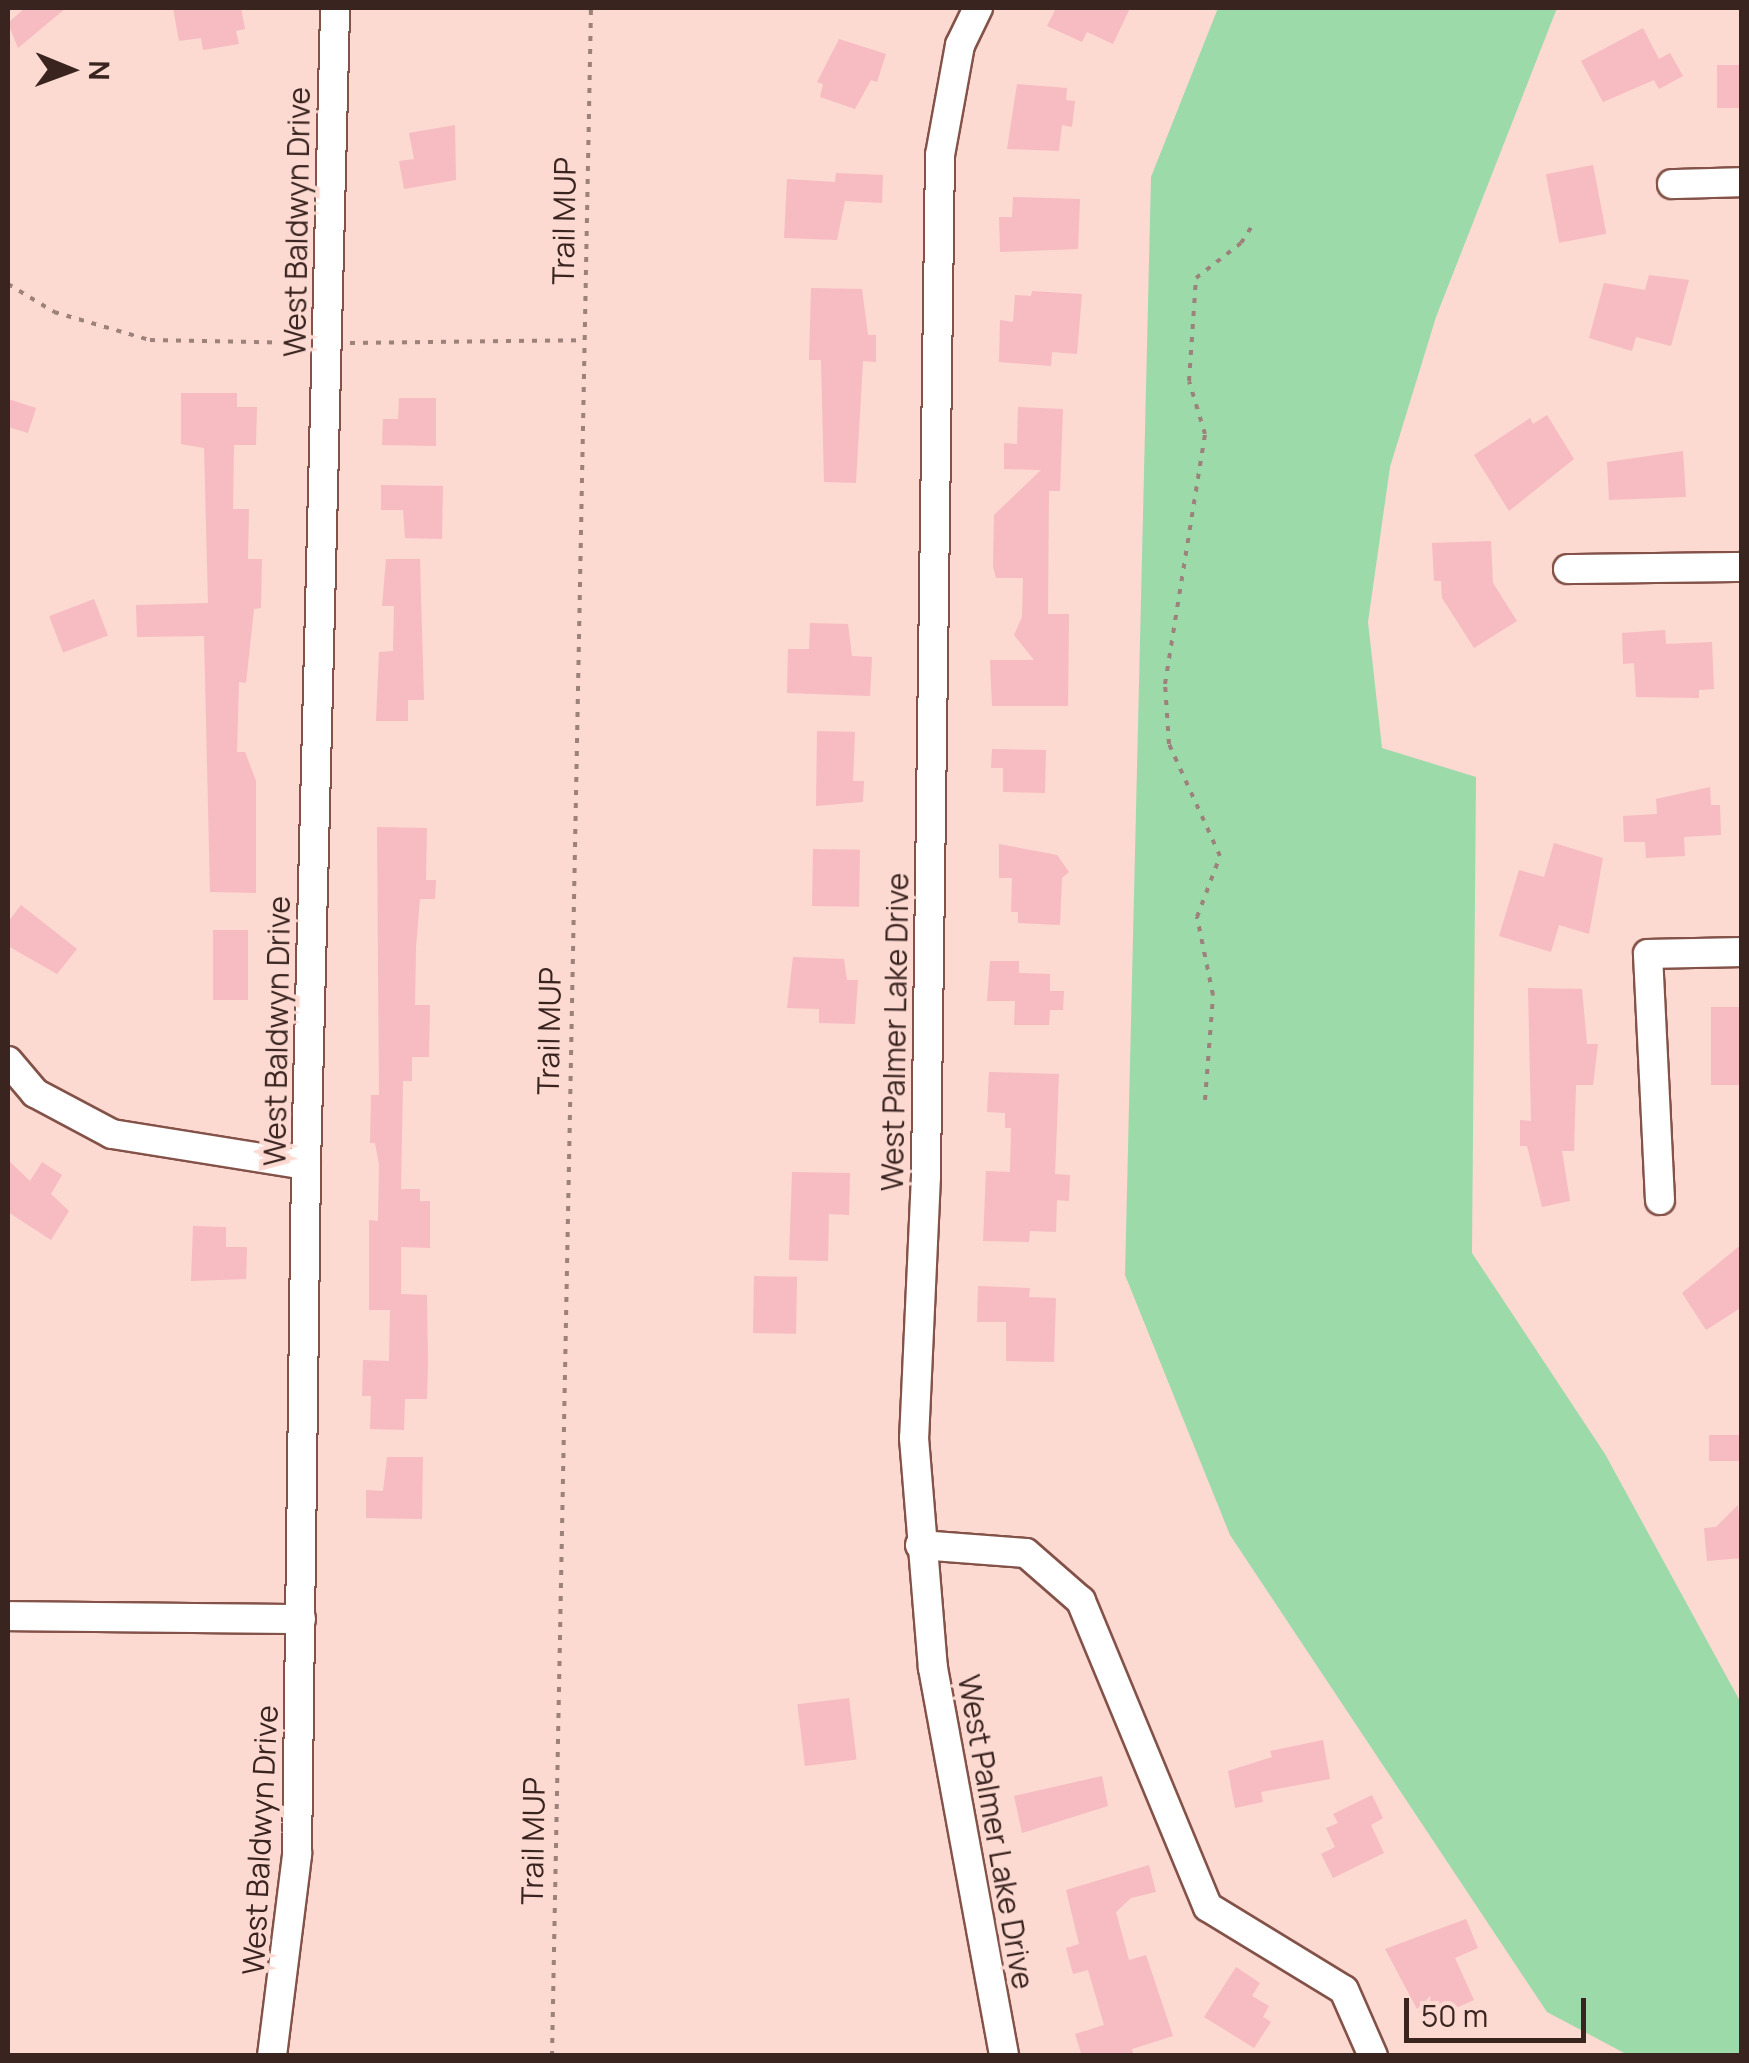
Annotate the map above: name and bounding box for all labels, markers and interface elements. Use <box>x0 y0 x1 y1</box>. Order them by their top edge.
north arrow <box>20 20 120 120</box>
text: N <box>81 60 119 81</box>
street label: West Baldwyn Drive <box>277 87 317 357</box>
street label: Trail MUP <box>545 157 583 285</box>
street label: West Palmer Lake Drive <box>874 872 916 1192</box>
street label: West Baldwyn Drive <box>257 896 297 1166</box>
street label: Trail MUP <box>530 967 568 1095</box>
street label: West Palmer Lake Drive <box>951 1672 1041 1992</box>
street label: West Baldwyn Drive <box>235 1704 285 1976</box>
street label: Trail MUP <box>514 1777 552 1905</box>
scale bar <box>1409 1978 1592 2040</box>
text: 50 m <box>1421 1995 1488 2036</box>

